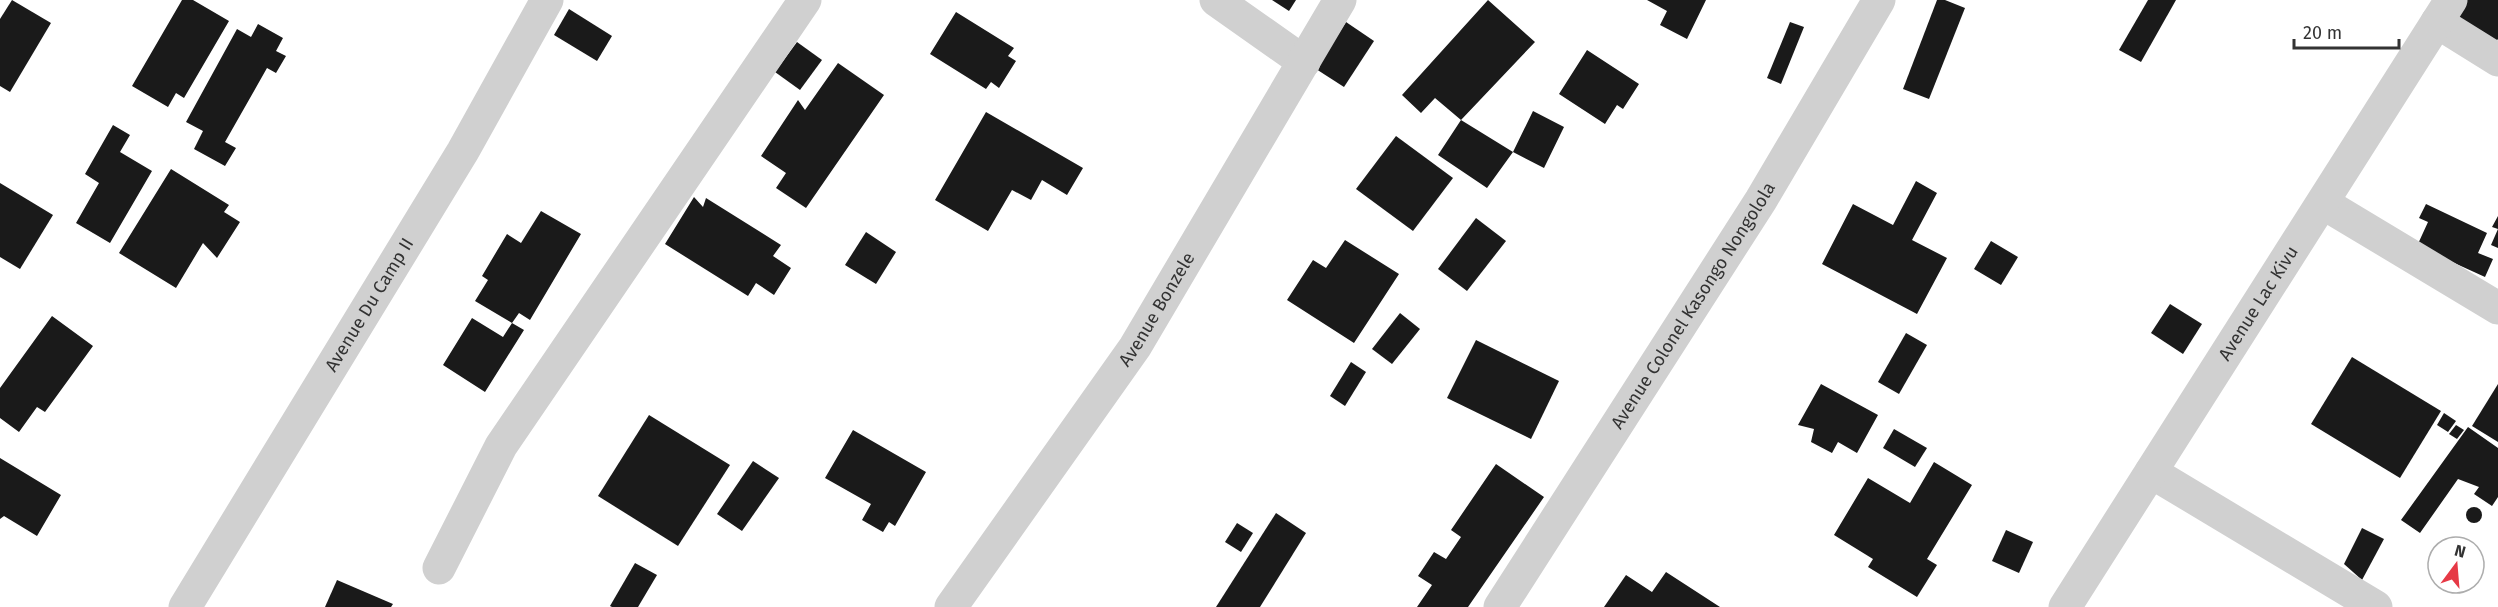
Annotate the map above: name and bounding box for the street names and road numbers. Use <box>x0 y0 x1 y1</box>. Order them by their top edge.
street label: Avenue Colonel Kasongo Nongolola <box>1606 178 1780 433</box>
street label: Avenue Du Camp II <box>320 234 418 376</box>
street label: Avenue Lac Kivu <box>2214 242 2303 365</box>
street label: Avenue Bonzele <box>1114 248 1199 371</box>

